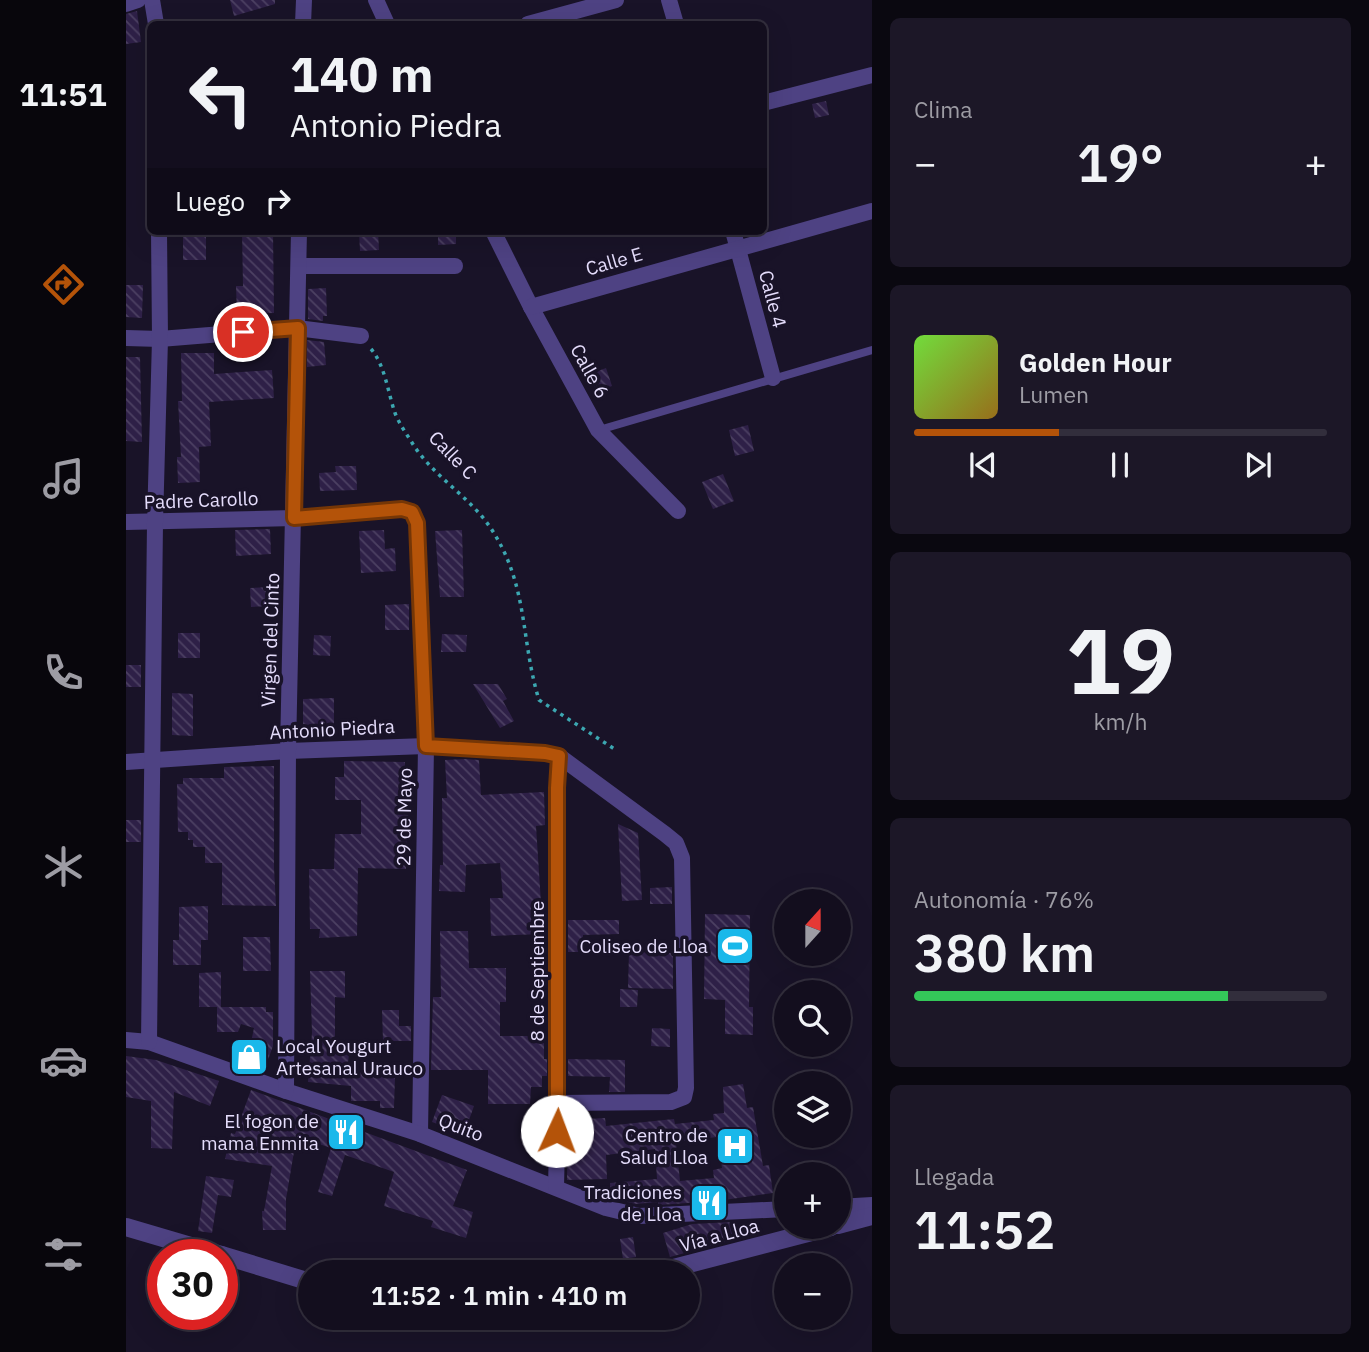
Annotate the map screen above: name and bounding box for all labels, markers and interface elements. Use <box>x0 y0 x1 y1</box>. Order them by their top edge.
text: 140 m <box>290 42 434 105</box>
icon: left <box>175 49 266 140</box>
text: 11:51 <box>19 73 107 115</box>
text: Clima <box>914 94 973 124</box>
text: Antonio Piedra <box>290 104 502 146</box>
text: 19° <box>1077 129 1164 196</box>
text: − <box>914 138 937 187</box>
text: + <box>1304 138 1327 187</box>
icon: right <box>259 182 297 220</box>
text: Luego <box>175 184 245 218</box>
street label: Calle E <box>583 241 645 281</box>
icon: directions <box>39 260 88 309</box>
street label: Calle 4 <box>754 268 792 330</box>
pin <box>213 302 273 362</box>
icon: arrive <box>224 313 262 351</box>
street label: Calle 6 <box>565 340 615 402</box>
text: Golden Hour <box>1019 345 1172 379</box>
text: Lumen <box>1019 379 1089 409</box>
street label: Calle C <box>424 425 482 485</box>
icon: previous <box>964 446 1002 484</box>
icon: pause <box>1101 446 1139 484</box>
icon: next <box>1239 446 1277 484</box>
icon: music <box>39 454 88 503</box>
street label: Padre Carollo <box>143 486 259 514</box>
street label: Virgen del Cinto <box>256 573 284 707</box>
text: 19 <box>1066 601 1175 719</box>
icon: phone <box>39 648 88 697</box>
text: km/h <box>1093 706 1148 736</box>
street label: Antonio Piedra <box>269 714 395 744</box>
street label: 29 de Mayo <box>391 767 417 867</box>
icon: climate <box>39 842 88 891</box>
text: Autonomía · 76% <box>914 884 1094 914</box>
north arrow <box>774 889 850 966</box>
map controls <box>774 889 851 1330</box>
street label: 8 de Septiembre <box>525 901 549 1041</box>
text: 380 km <box>914 919 1095 986</box>
sports icon: Coliseo de Lloa <box>714 925 756 967</box>
place label: Coliseo de Lloa <box>579 934 708 958</box>
button: search <box>774 980 851 1057</box>
place label: Local Yougurt Artesanal Urauco <box>276 1034 423 1080</box>
icon: car <box>39 1036 88 1085</box>
shop icon: Local Yougurt Artesanal Urauco <box>228 1036 270 1078</box>
button: layers <box>774 1071 851 1148</box>
position arrow <box>520 1094 594 1168</box>
street label: Quito <box>435 1108 487 1146</box>
place label: El fogon de mama Enmita <box>201 1109 319 1155</box>
restaurant icon: El fogon de mama Enmita <box>325 1111 367 1153</box>
place label: Centro de Salud Lloa <box>620 1123 708 1169</box>
hospital icon: Centro de Salud Lloa <box>714 1125 756 1167</box>
text: Llegada <box>914 1161 994 1191</box>
button: + <box>774 1162 851 1239</box>
place label: Tradiciones de Lloa <box>584 1180 682 1226</box>
restaurant icon: Tradiciones de Lloa <box>688 1182 730 1224</box>
text: 11:52 <box>914 1196 1055 1263</box>
street label: Vía a Lloa <box>677 1213 761 1257</box>
icon: filters <box>39 1230 88 1279</box>
speed limit sign: 30 <box>147 1239 238 1330</box>
button: − <box>774 1253 851 1330</box>
text: 11:52 · 1 min · 410 m <box>371 1278 627 1312</box>

